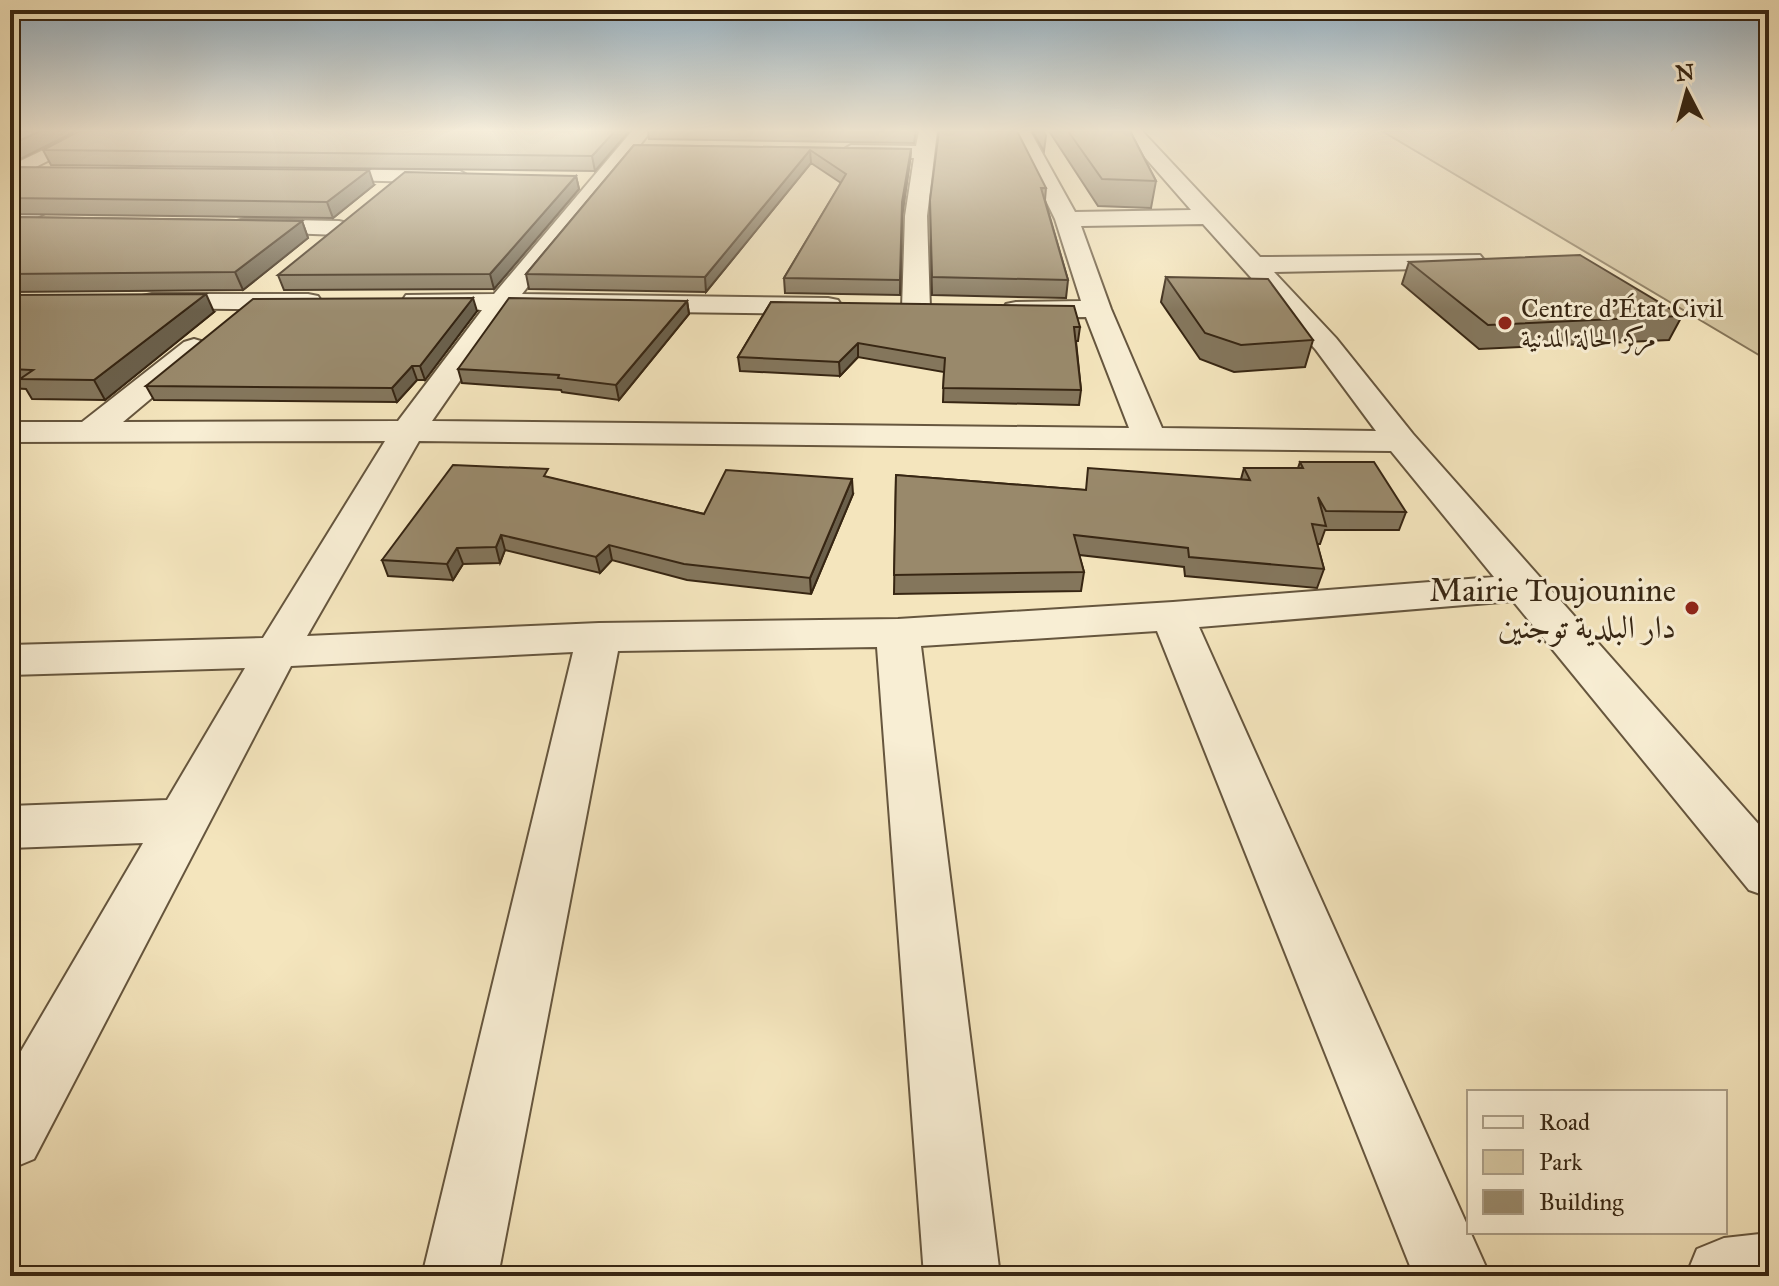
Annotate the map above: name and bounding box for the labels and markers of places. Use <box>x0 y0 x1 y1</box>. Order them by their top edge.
place label: Centre d'État Civil مركز الحالة المدنية <box>1521 292 1723 356</box>
marker: Centre d'État Civil مركز الحالة المدنية <box>1496 314 1514 332</box>
place label: Mairie Toujounine دار البلدية توجنين <box>1429 571 1676 647</box>
marker: Mairie Toujounine دار البلدية توجنين <box>1683 599 1701 617</box>

